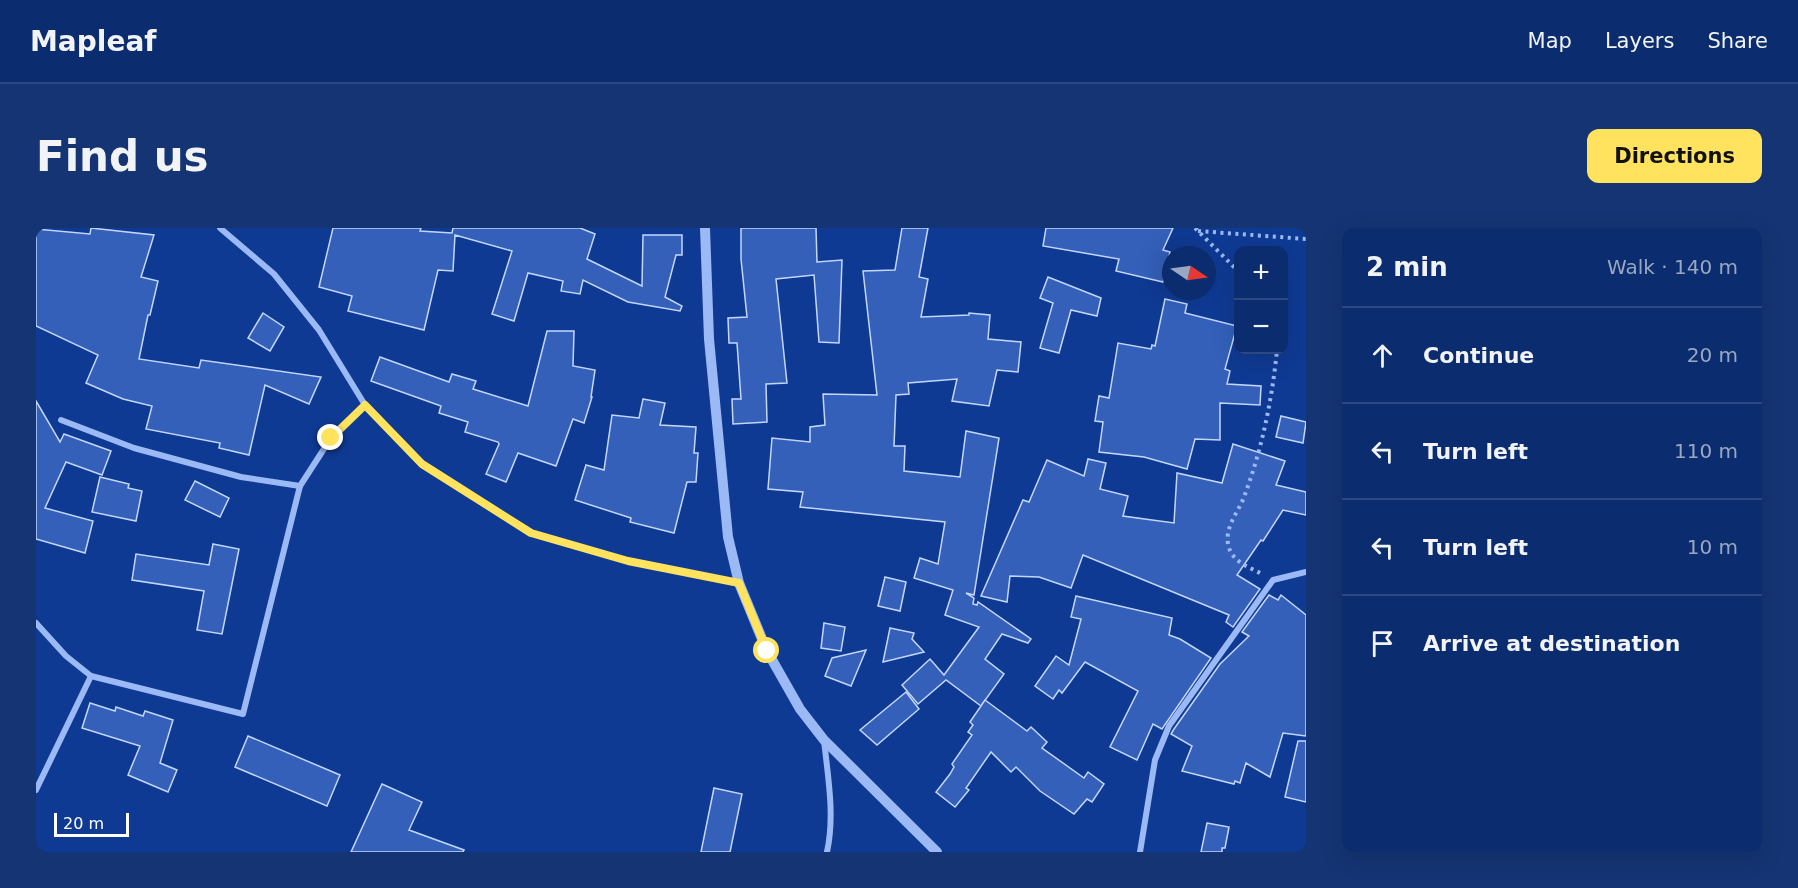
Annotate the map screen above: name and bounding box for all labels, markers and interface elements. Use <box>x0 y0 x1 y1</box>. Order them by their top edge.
text: Mapleaf <box>30 25 156 58</box>
text: Map <box>1528 29 1572 53</box>
text: Layers <box>1605 29 1674 53</box>
text: Share <box>1707 29 1768 53</box>
button: Directions <box>1587 129 1762 183</box>
text: Find us <box>36 132 209 181</box>
north arrow <box>1162 246 1216 300</box>
map controls <box>1234 246 1288 354</box>
button: + <box>1234 246 1288 300</box>
text: 2 min <box>1366 252 1448 282</box>
text: Walk · 140 m <box>1607 255 1738 279</box>
button: − <box>1234 300 1288 354</box>
icon: ahead <box>1366 339 1399 372</box>
text: Continue <box>1423 343 1534 368</box>
text: 20 m <box>1687 343 1738 367</box>
route end <box>317 424 343 450</box>
icon: left <box>1366 435 1399 468</box>
text: Turn left <box>1423 439 1528 464</box>
text: 110 m <box>1674 439 1738 463</box>
icon: left <box>1366 531 1399 564</box>
text: Turn left <box>1423 535 1528 560</box>
text: 10 m <box>1687 535 1738 559</box>
icon: arrive <box>1366 627 1399 660</box>
text: Arrive at destination <box>1423 631 1680 656</box>
route start <box>753 637 779 663</box>
scale bar <box>54 810 129 838</box>
text: 20 m <box>63 814 104 833</box>

